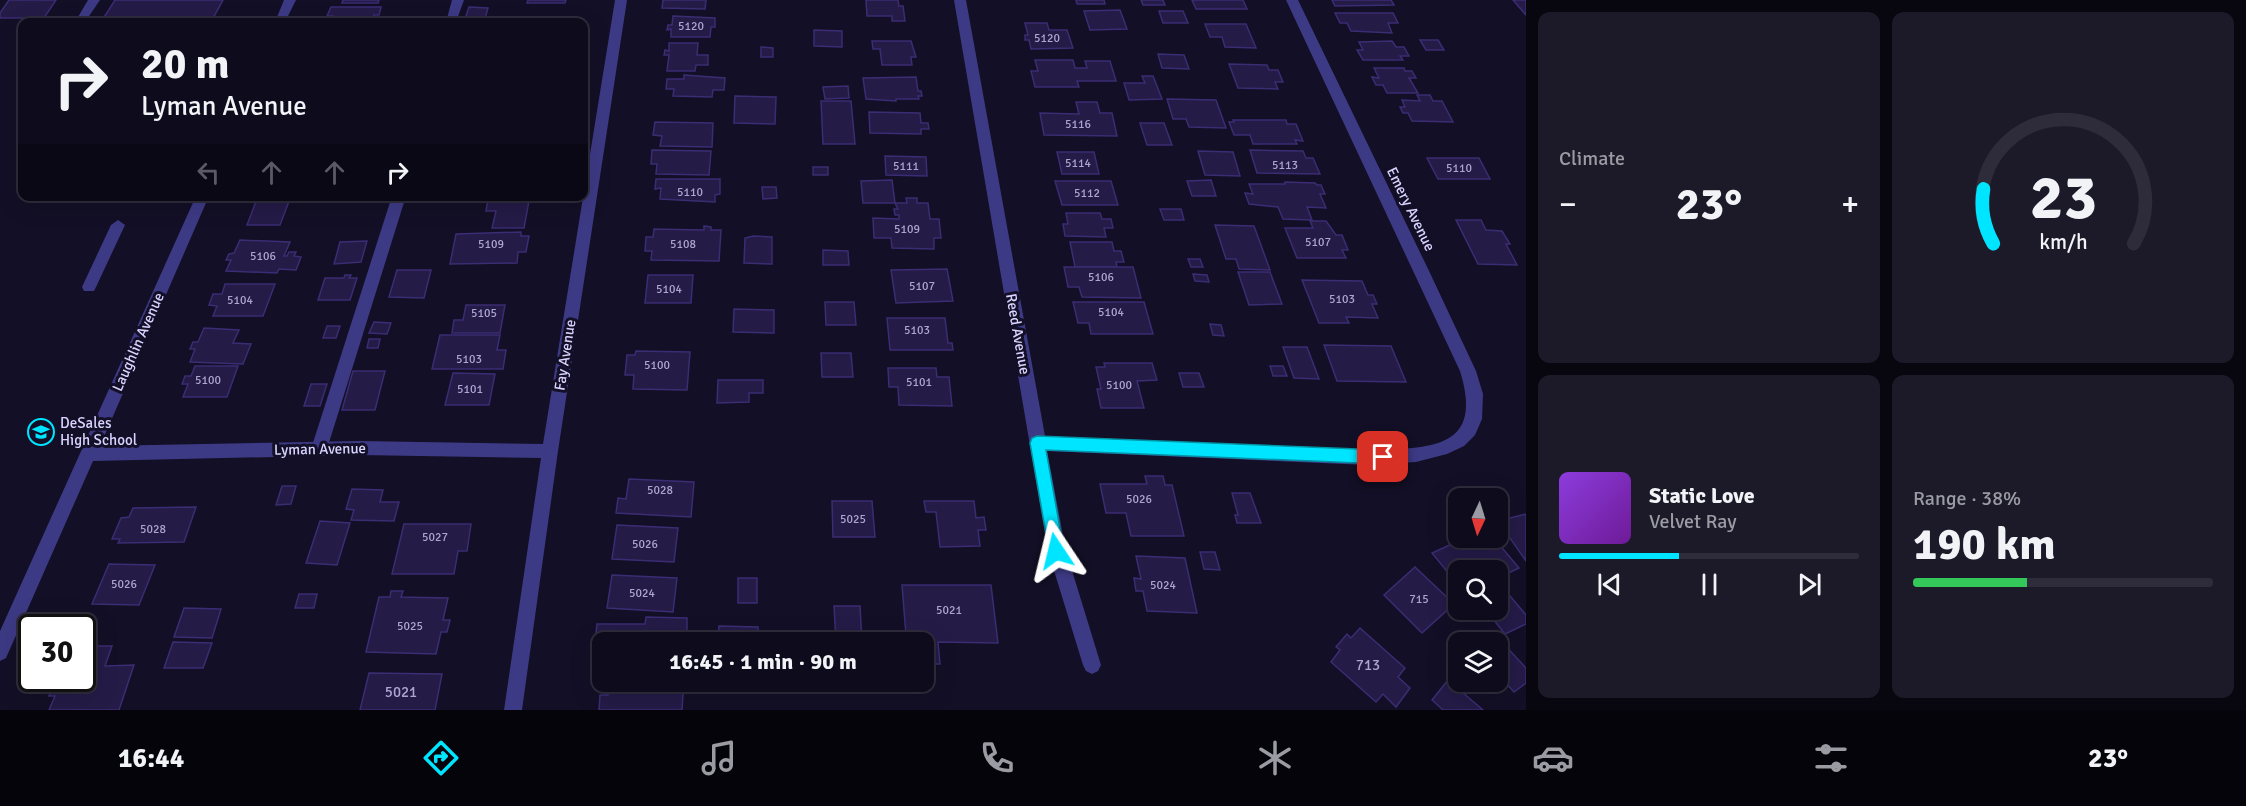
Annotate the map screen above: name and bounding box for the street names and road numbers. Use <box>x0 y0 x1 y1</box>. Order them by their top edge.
street label: Emery Avenue <box>1383 164 1439 254</box>
street label: Laughlin Avenue <box>108 290 168 394</box>
street label: Reed Avenue <box>1002 292 1034 376</box>
street label: Fay Avenue <box>550 318 580 392</box>
street label: Lyman Avenue <box>274 439 366 459</box>

